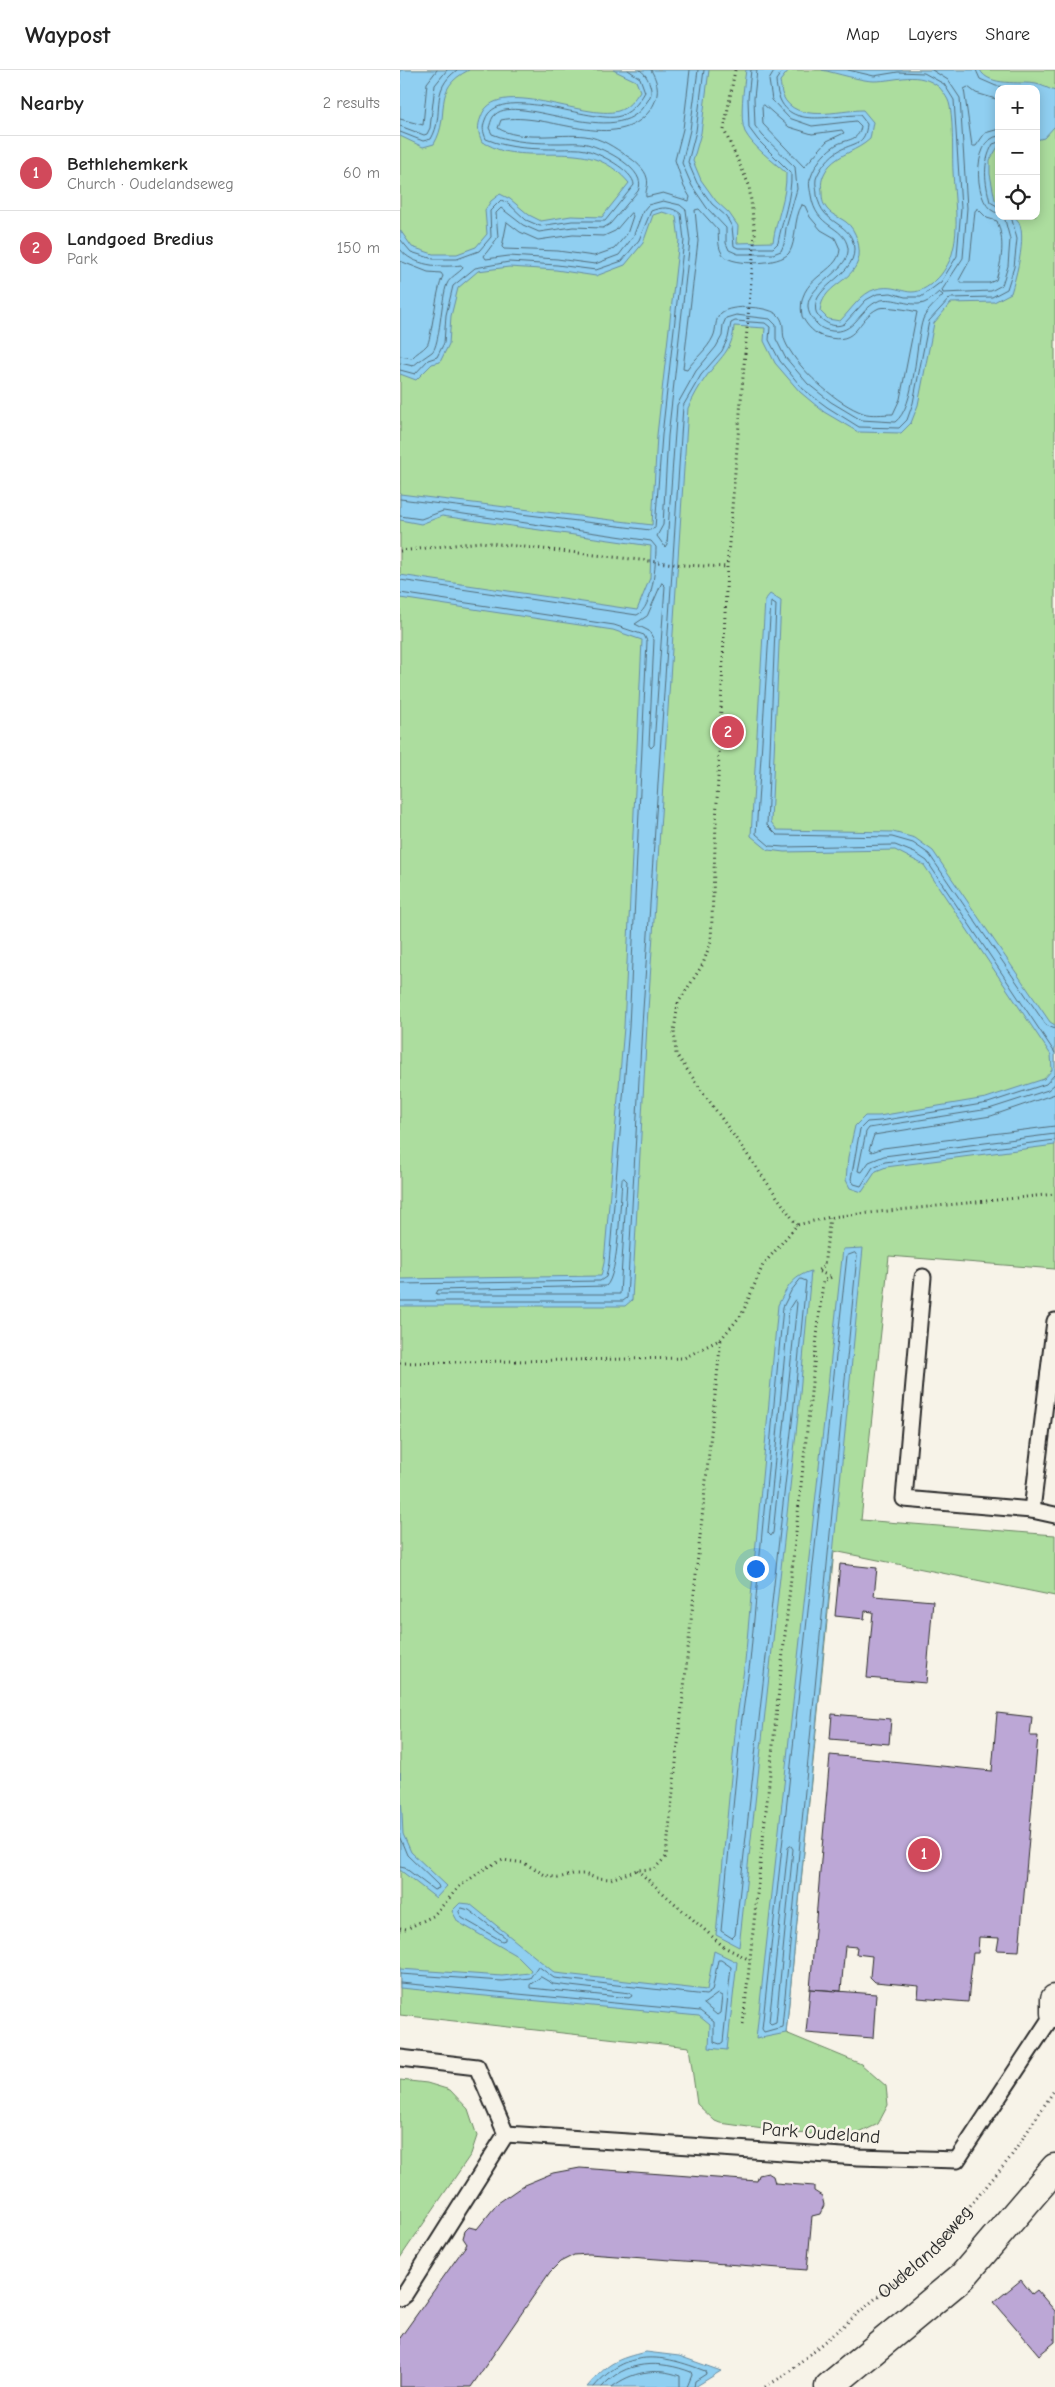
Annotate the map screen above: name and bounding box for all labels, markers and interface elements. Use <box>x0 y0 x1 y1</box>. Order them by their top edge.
text: Waypost <box>25 21 110 49</box>
text: Map <box>846 24 880 45</box>
text: Layers <box>908 24 957 45</box>
text: Share <box>985 24 1030 45</box>
map controls <box>995 85 1040 220</box>
button: + <box>995 85 1040 130</box>
text: Nearby <box>20 91 84 115</box>
text: 2 results <box>323 94 380 112</box>
button: − <box>995 130 1040 175</box>
text: Bethlehemkerk <box>67 153 188 175</box>
text: 1 <box>33 164 39 182</box>
text: 60 m <box>343 164 380 182</box>
text: Church · Oudelandseweg <box>67 175 234 193</box>
button: locate <box>995 175 1040 220</box>
text: Landgoed Bredius <box>67 228 213 250</box>
text: 2 <box>32 239 40 257</box>
text: 150 m <box>337 239 380 257</box>
text: Park <box>67 250 98 268</box>
pin: 2 <box>712 713 744 751</box>
your location <box>743 1556 769 1582</box>
pin: 1 <box>908 1835 940 1873</box>
street label: Park Oudeland <box>761 2118 881 2148</box>
street label: Oudelandseweg <box>873 2201 977 2303</box>

